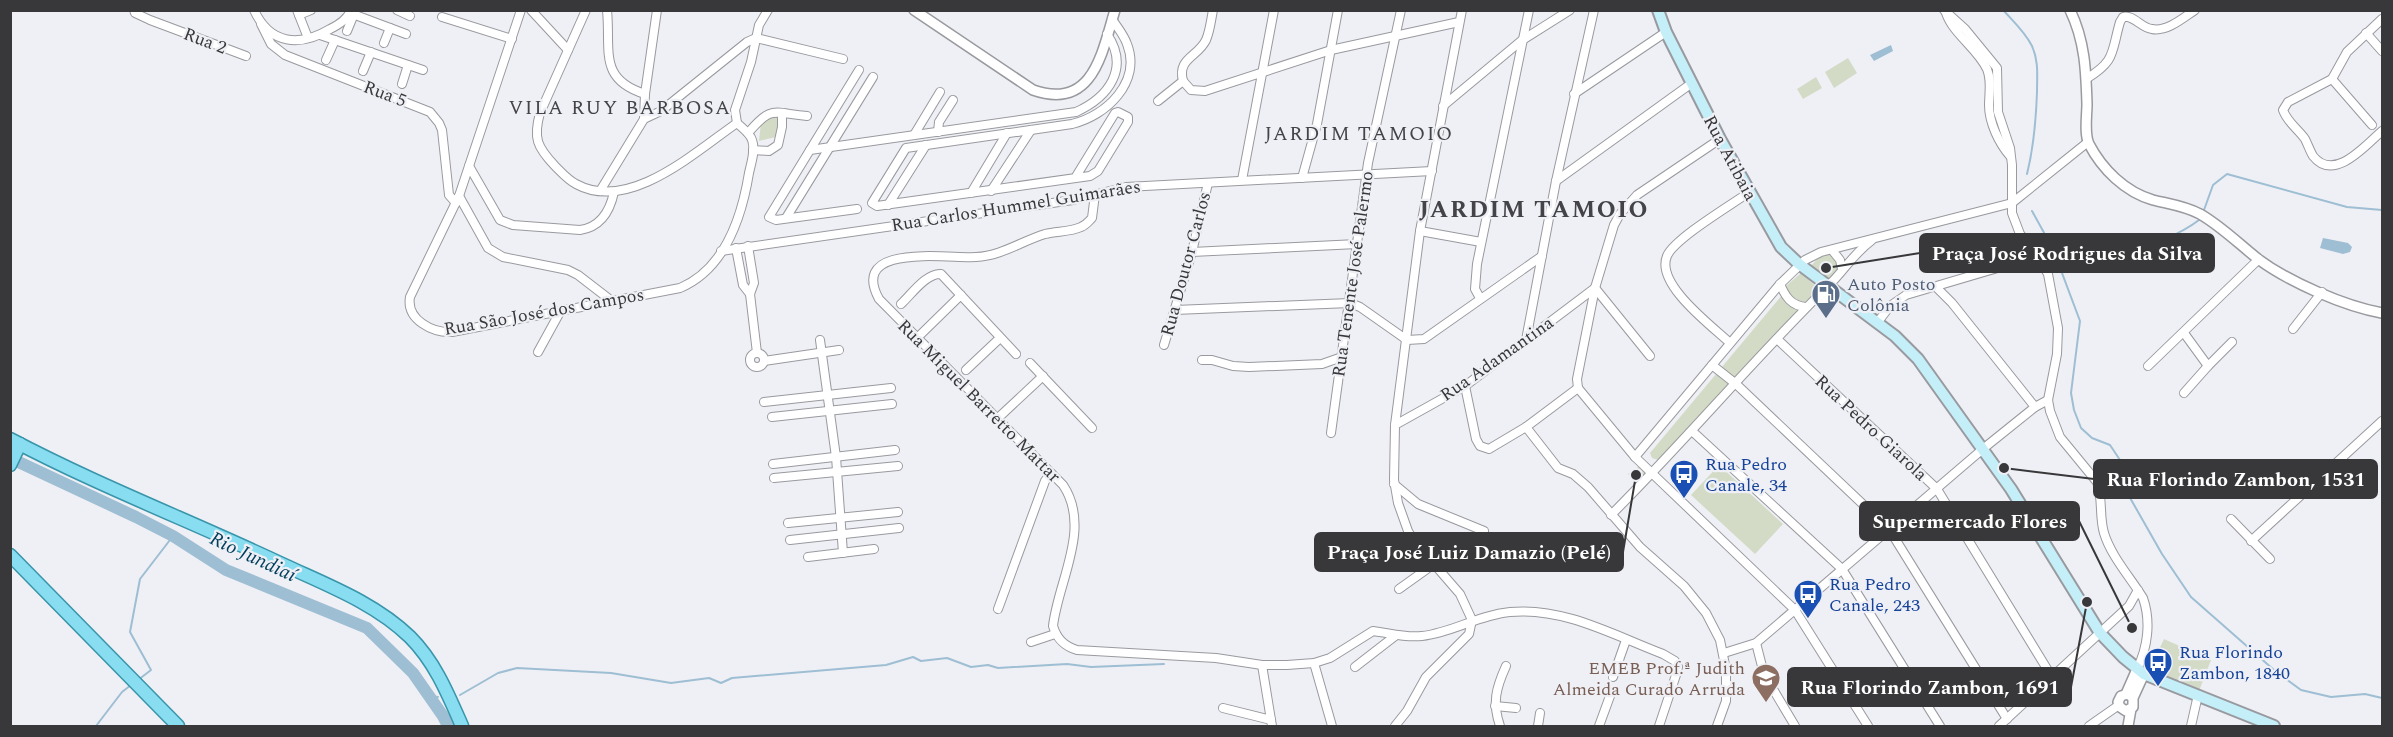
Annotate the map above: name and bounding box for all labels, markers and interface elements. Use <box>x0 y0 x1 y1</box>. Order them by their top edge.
street label: Rua 2 <box>179 20 231 62</box>
street label: Rua 5 <box>359 73 411 115</box>
district label: VILA RUY BARBOSA <box>509 93 731 123</box>
street label: Rua Atibaia <box>1696 110 1764 206</box>
district label: JARDIM TAMOIO <box>1264 119 1454 149</box>
street label: Rua Tenente José Palermo <box>1325 169 1381 379</box>
street label: Rua Carlos Hummel Guimarães <box>889 173 1143 239</box>
street label: Rua Doutor Carlos <box>1154 189 1218 339</box>
district label: JARDIM TAMOIO <box>1419 192 1649 228</box>
callout: Praça José Rodrigues da Silva <box>1920 234 2214 272</box>
text: Praça José Rodrigues da Silva <box>1932 239 2203 269</box>
place label: Auto Posto Colônia <box>1847 271 1935 319</box>
fuel station icon: Auto Posto Colônia <box>1810 278 1842 320</box>
street label: Rua São José dos Campos <box>442 281 646 343</box>
street label: Rua Adamantina <box>1435 310 1559 408</box>
street label: Rua Miguel Barretto Mattar <box>891 313 1067 489</box>
street label: Rua Pedro Giarola <box>1808 368 1934 488</box>
place label: Rua Pedro Canale, 34 <box>1705 451 1787 499</box>
bus stop icon: Rua Pedro Canale, 34 <box>1668 458 1700 500</box>
callout: Rua Florindo Zambon, 1531 <box>2094 460 2377 498</box>
text: Rua Florindo Zambon, 1531 <box>2106 465 2366 495</box>
callout: Supermercado Flores <box>1860 502 2079 540</box>
text: Supermercado Flores <box>1873 507 2067 537</box>
water label: Rio Jundiaí <box>205 524 303 591</box>
callout: Praça José Luiz Damazio (Pelé) <box>1315 533 1623 571</box>
text: Praça José Luiz Damazio (Pelé) <box>1327 538 1611 568</box>
place label: Rua Pedro Canale, 243 <box>1829 571 1920 619</box>
bus stop icon: Rua Pedro Canale, 243 <box>1792 578 1824 620</box>
place label: Rua Florindo Zambon, 1840 <box>2179 639 2290 687</box>
bus stop icon: Rua Florindo Zambon, 1840 <box>2142 646 2174 688</box>
place label: EMEB Prof.ª Judith Almeida Curado Arruda <box>1553 655 1745 703</box>
school or university icon: EMEB Prof.ª Judith Almeida Curado Arruda <box>1750 662 1782 704</box>
callout: Rua Florindo Zambon, 1691 <box>1788 668 2071 706</box>
text: Rua Florindo Zambon, 1691 <box>1800 673 2060 703</box>

